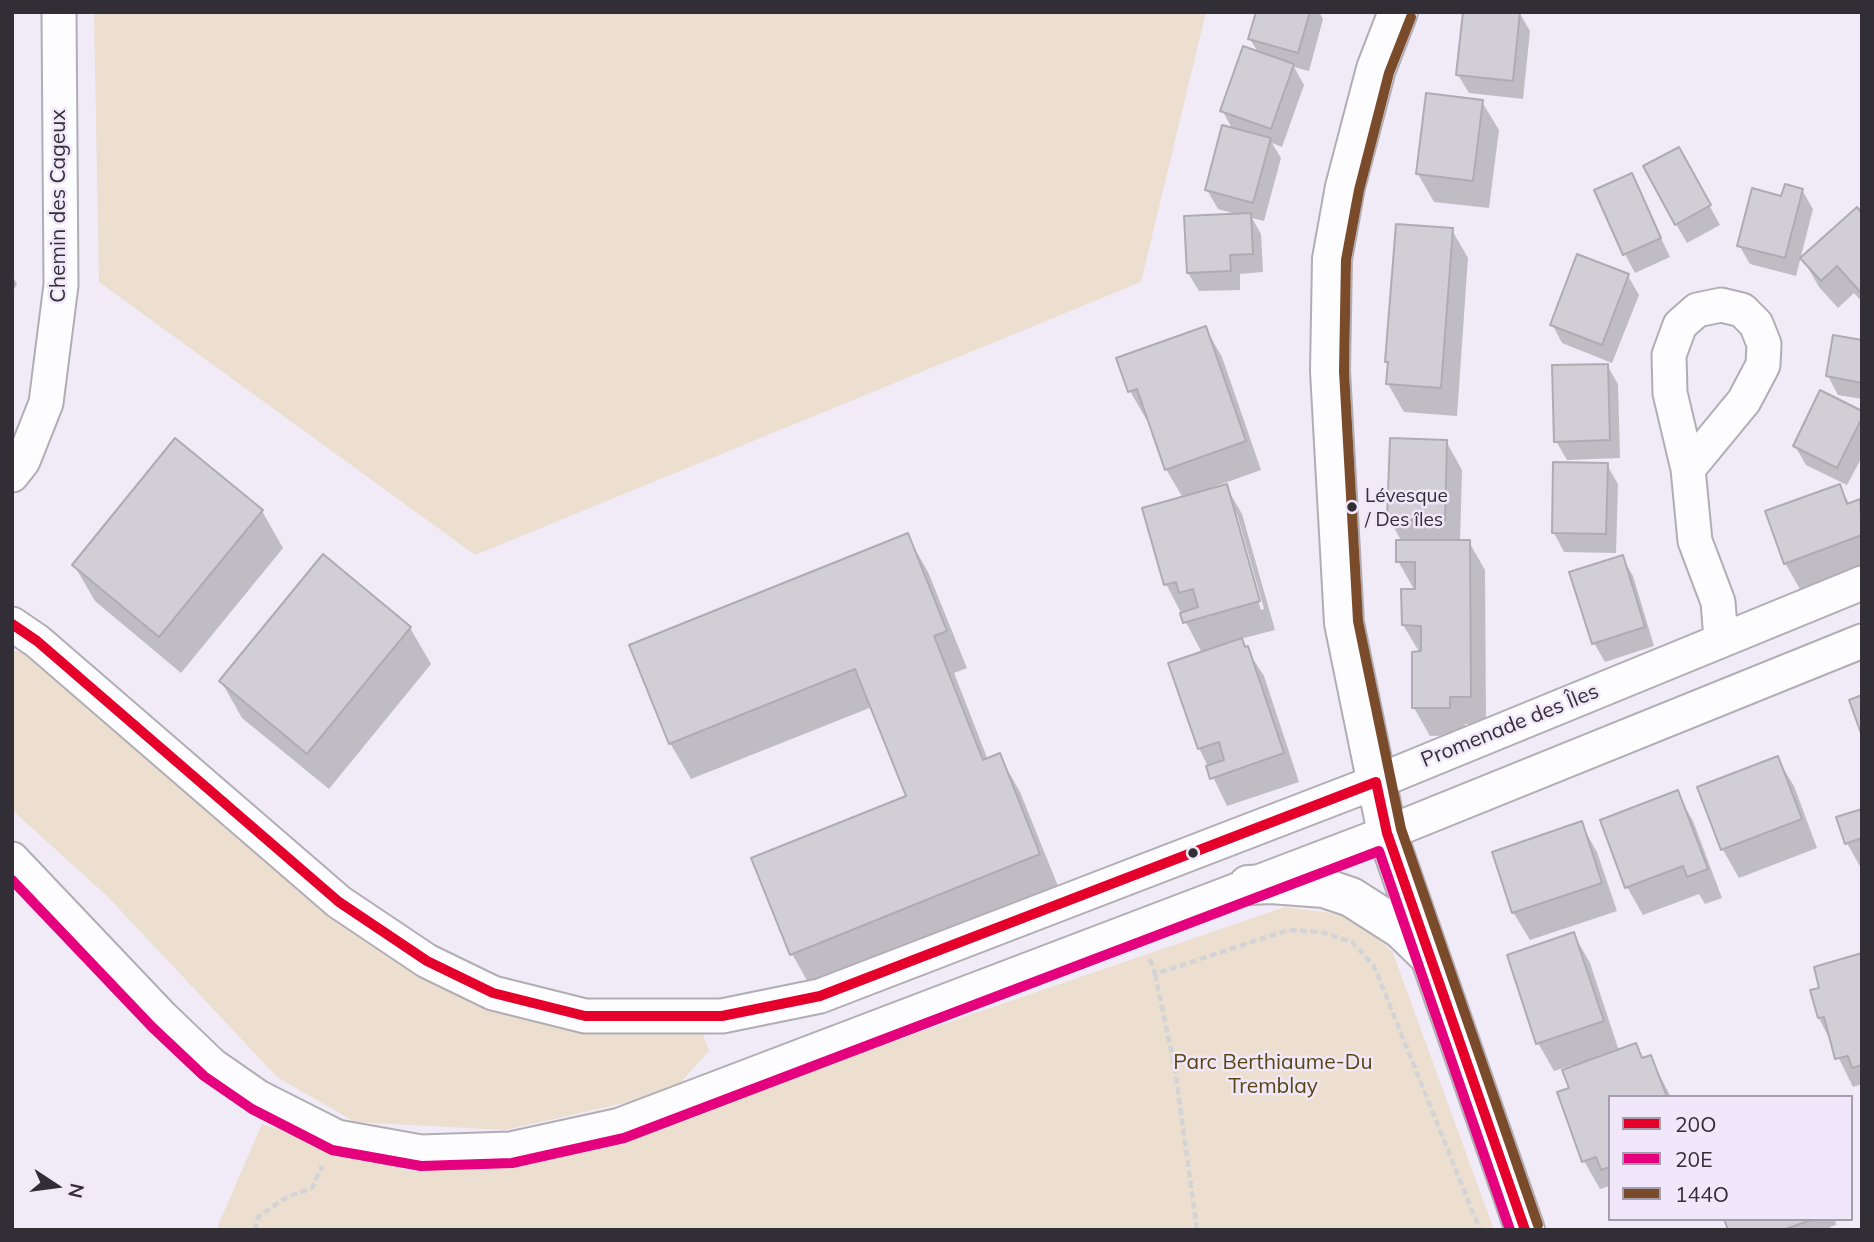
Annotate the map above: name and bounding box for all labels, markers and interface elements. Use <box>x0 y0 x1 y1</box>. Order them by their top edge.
street label: Chemin des Cageux <box>46 109 72 303</box>
place label: Lévesque / Des îles <box>1365 485 1448 529</box>
marker: Lévesque / Des îles <box>1345 500 1359 514</box>
street label: Promenade des Îles <box>1417 679 1603 773</box>
unlabelled marker <box>1186 846 1200 860</box>
park label: Parc Berthiaume-Du Tremblay <box>1173 1050 1373 1100</box>
legend <box>1608 1095 1853 1221</box>
text: 20O <box>1675 1111 1716 1137</box>
text: 20E <box>1675 1146 1713 1172</box>
north arrow <box>21 1151 91 1221</box>
text: N <box>63 1181 90 1200</box>
text: 144O <box>1675 1181 1729 1207</box>

